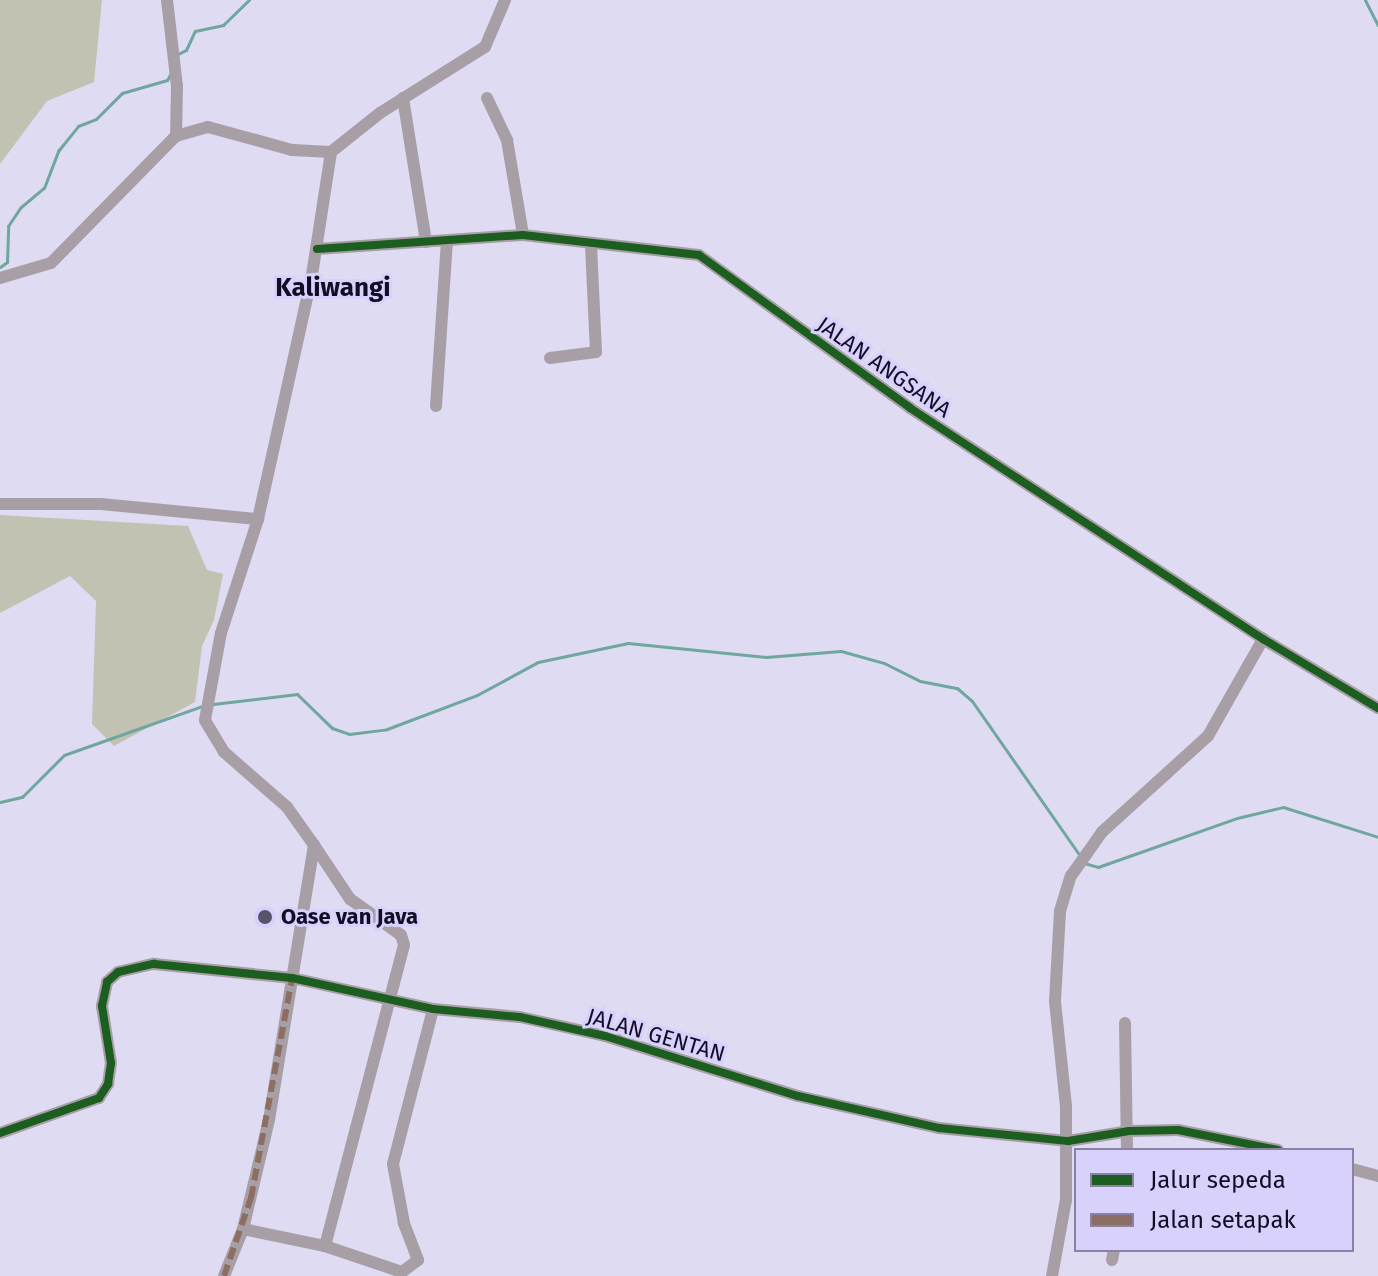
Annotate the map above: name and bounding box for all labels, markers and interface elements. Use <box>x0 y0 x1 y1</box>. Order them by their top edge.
district label: Kaliwangi <box>275 272 391 304</box>
street label: JALAN ANGSANA <box>812 311 956 423</box>
place label: Oase van Java <box>281 904 418 930</box>
marker: Oase van Java <box>256 908 274 926</box>
street label: JALAN GENTAN <box>584 1003 728 1067</box>
legend <box>1074 1148 1354 1252</box>
text: Jalur sepeda <box>1150 1166 1286 1194</box>
text: Jalan setapak <box>1150 1206 1296 1234</box>

